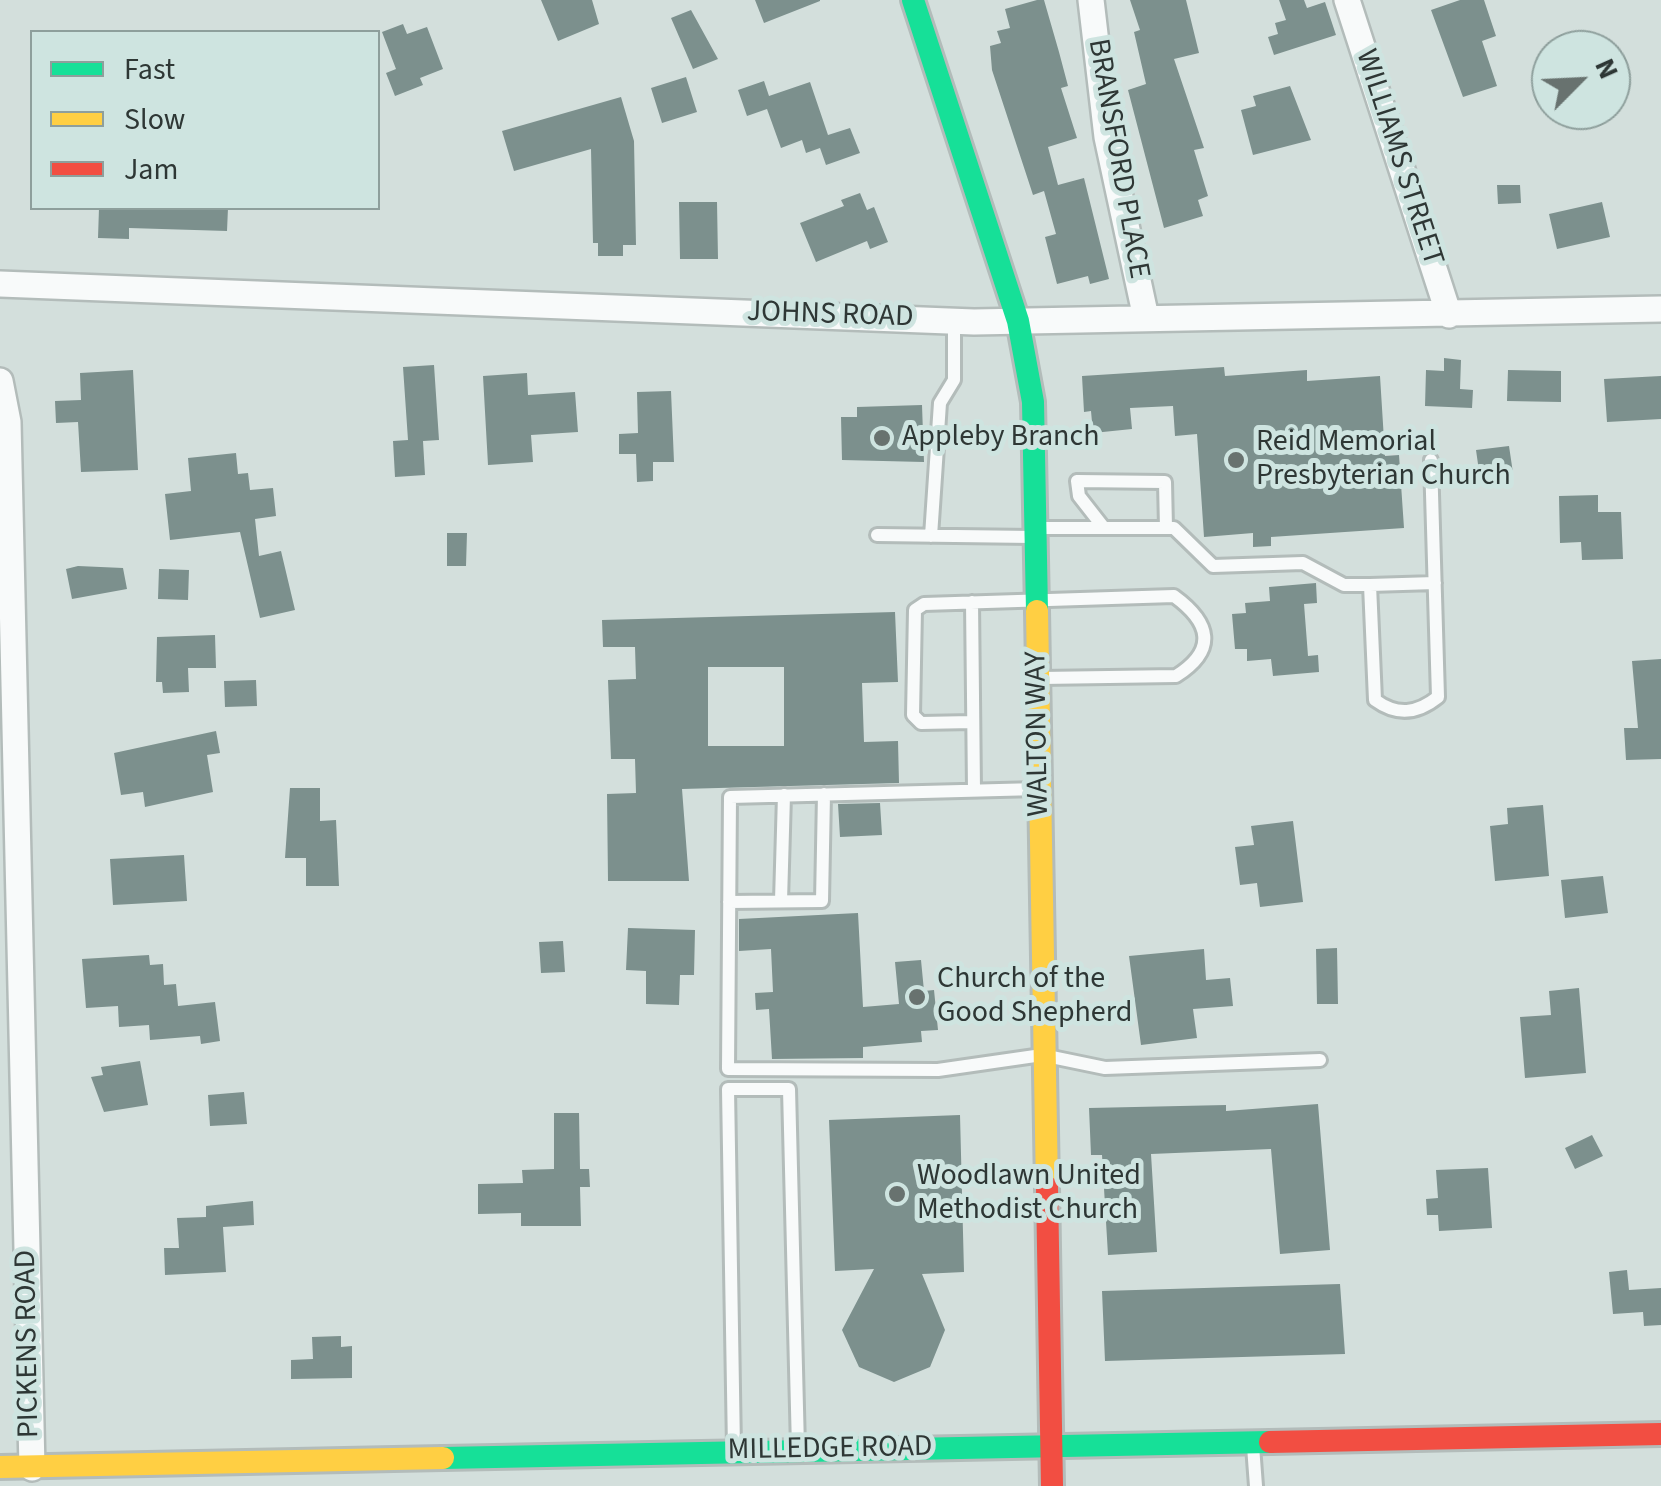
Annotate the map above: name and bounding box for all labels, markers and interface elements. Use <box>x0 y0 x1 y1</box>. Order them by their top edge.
legend <box>30 30 380 210</box>
north arrow <box>1531 30 1631 130</box>
street label: BRANSFORD PLACE <box>1078 36 1156 282</box>
street label: WILLIAMS STREET <box>1346 45 1450 271</box>
text: Fast <box>124 48 175 91</box>
text: N <box>1585 52 1629 85</box>
text: Slow <box>124 98 185 141</box>
text: Jam <box>124 148 178 191</box>
street label: JOHNS ROAD <box>746 295 914 337</box>
place label: Appleby Branch <box>902 420 1099 456</box>
place label: Reid Memorial Presbyterian Church <box>1256 425 1511 496</box>
marker: Appleby Branch <box>871 427 893 449</box>
marker: Reid Memorial Presbyterian Church <box>1225 449 1247 471</box>
street label: WALTON WAY <box>1020 651 1058 817</box>
place label: Church of the Good Shepherd <box>937 962 1133 1032</box>
marker: Church of the Good Shepherd <box>906 986 928 1008</box>
place label: Woodlawn United Methodist Church <box>917 1159 1141 1230</box>
marker: Woodlawn United Methodist Church <box>886 1183 908 1205</box>
street label: PICKENS ROAD <box>9 1250 49 1438</box>
street label: MILLEDGE ROAD <box>727 1430 933 1470</box>

